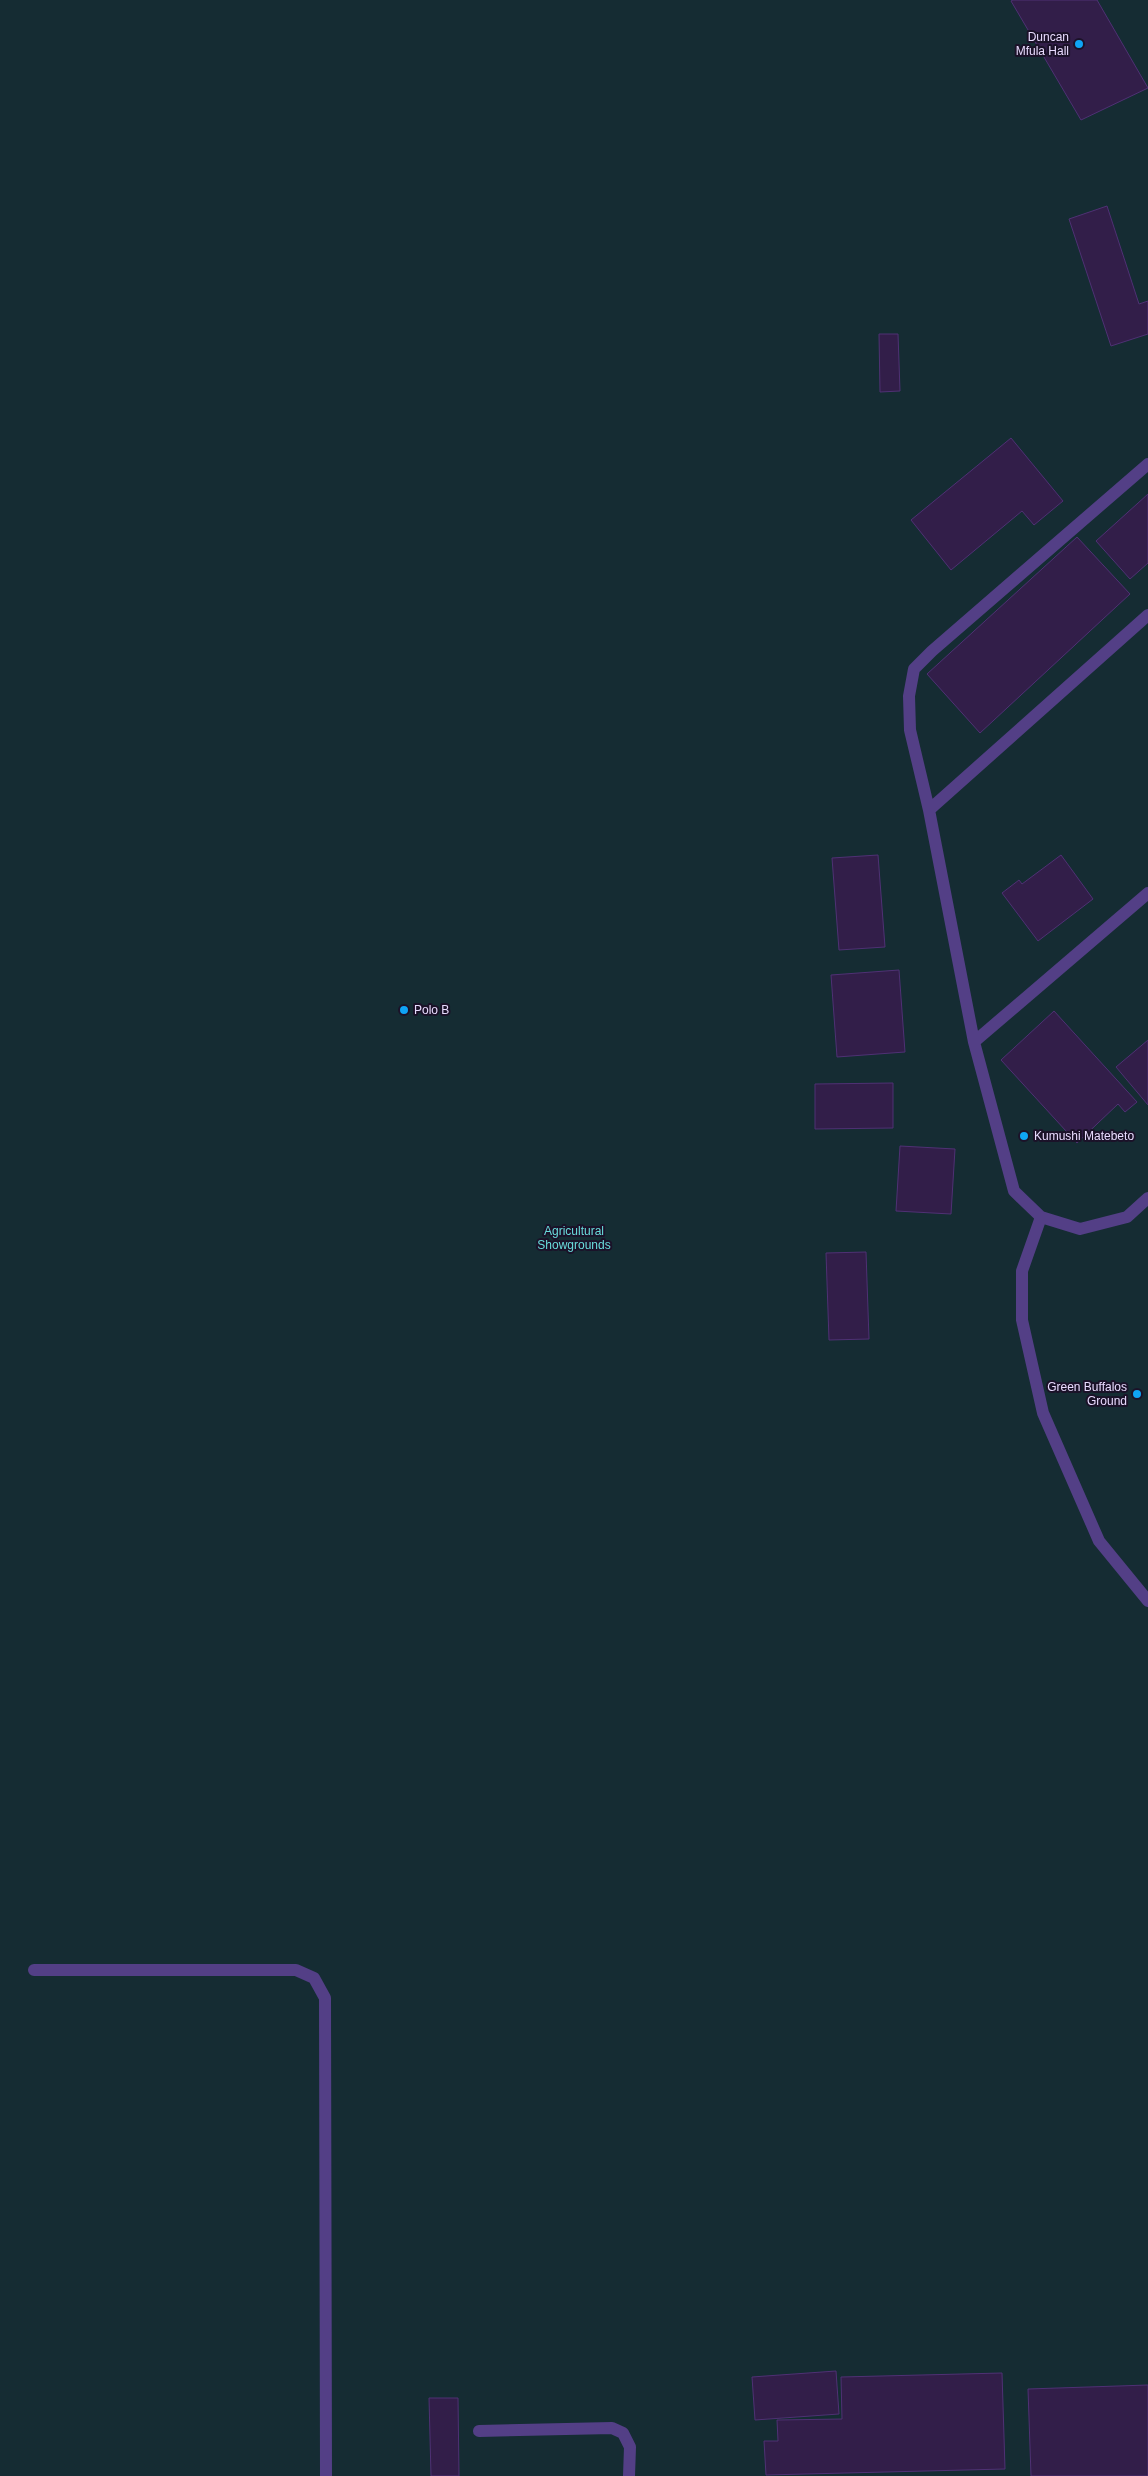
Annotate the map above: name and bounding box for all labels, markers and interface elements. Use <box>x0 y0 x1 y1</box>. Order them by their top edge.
place label: Duncan Mfula Hall <box>1016 30 1069 58</box>
marker: Duncan Mfula Hall <box>1073 38 1085 50</box>
place label: Polo B <box>414 1003 449 1017</box>
marker: Polo B <box>398 1004 410 1016</box>
place label: Kumushi Matebeto <box>1034 1129 1134 1143</box>
marker: Kumushi Matebeto <box>1018 1130 1030 1142</box>
park label: Agricultural Showgrounds <box>537 1224 611 1252</box>
place label: Green Buffalos Ground <box>1047 1380 1127 1408</box>
marker: Green Buffalos Ground <box>1131 1388 1143 1400</box>

